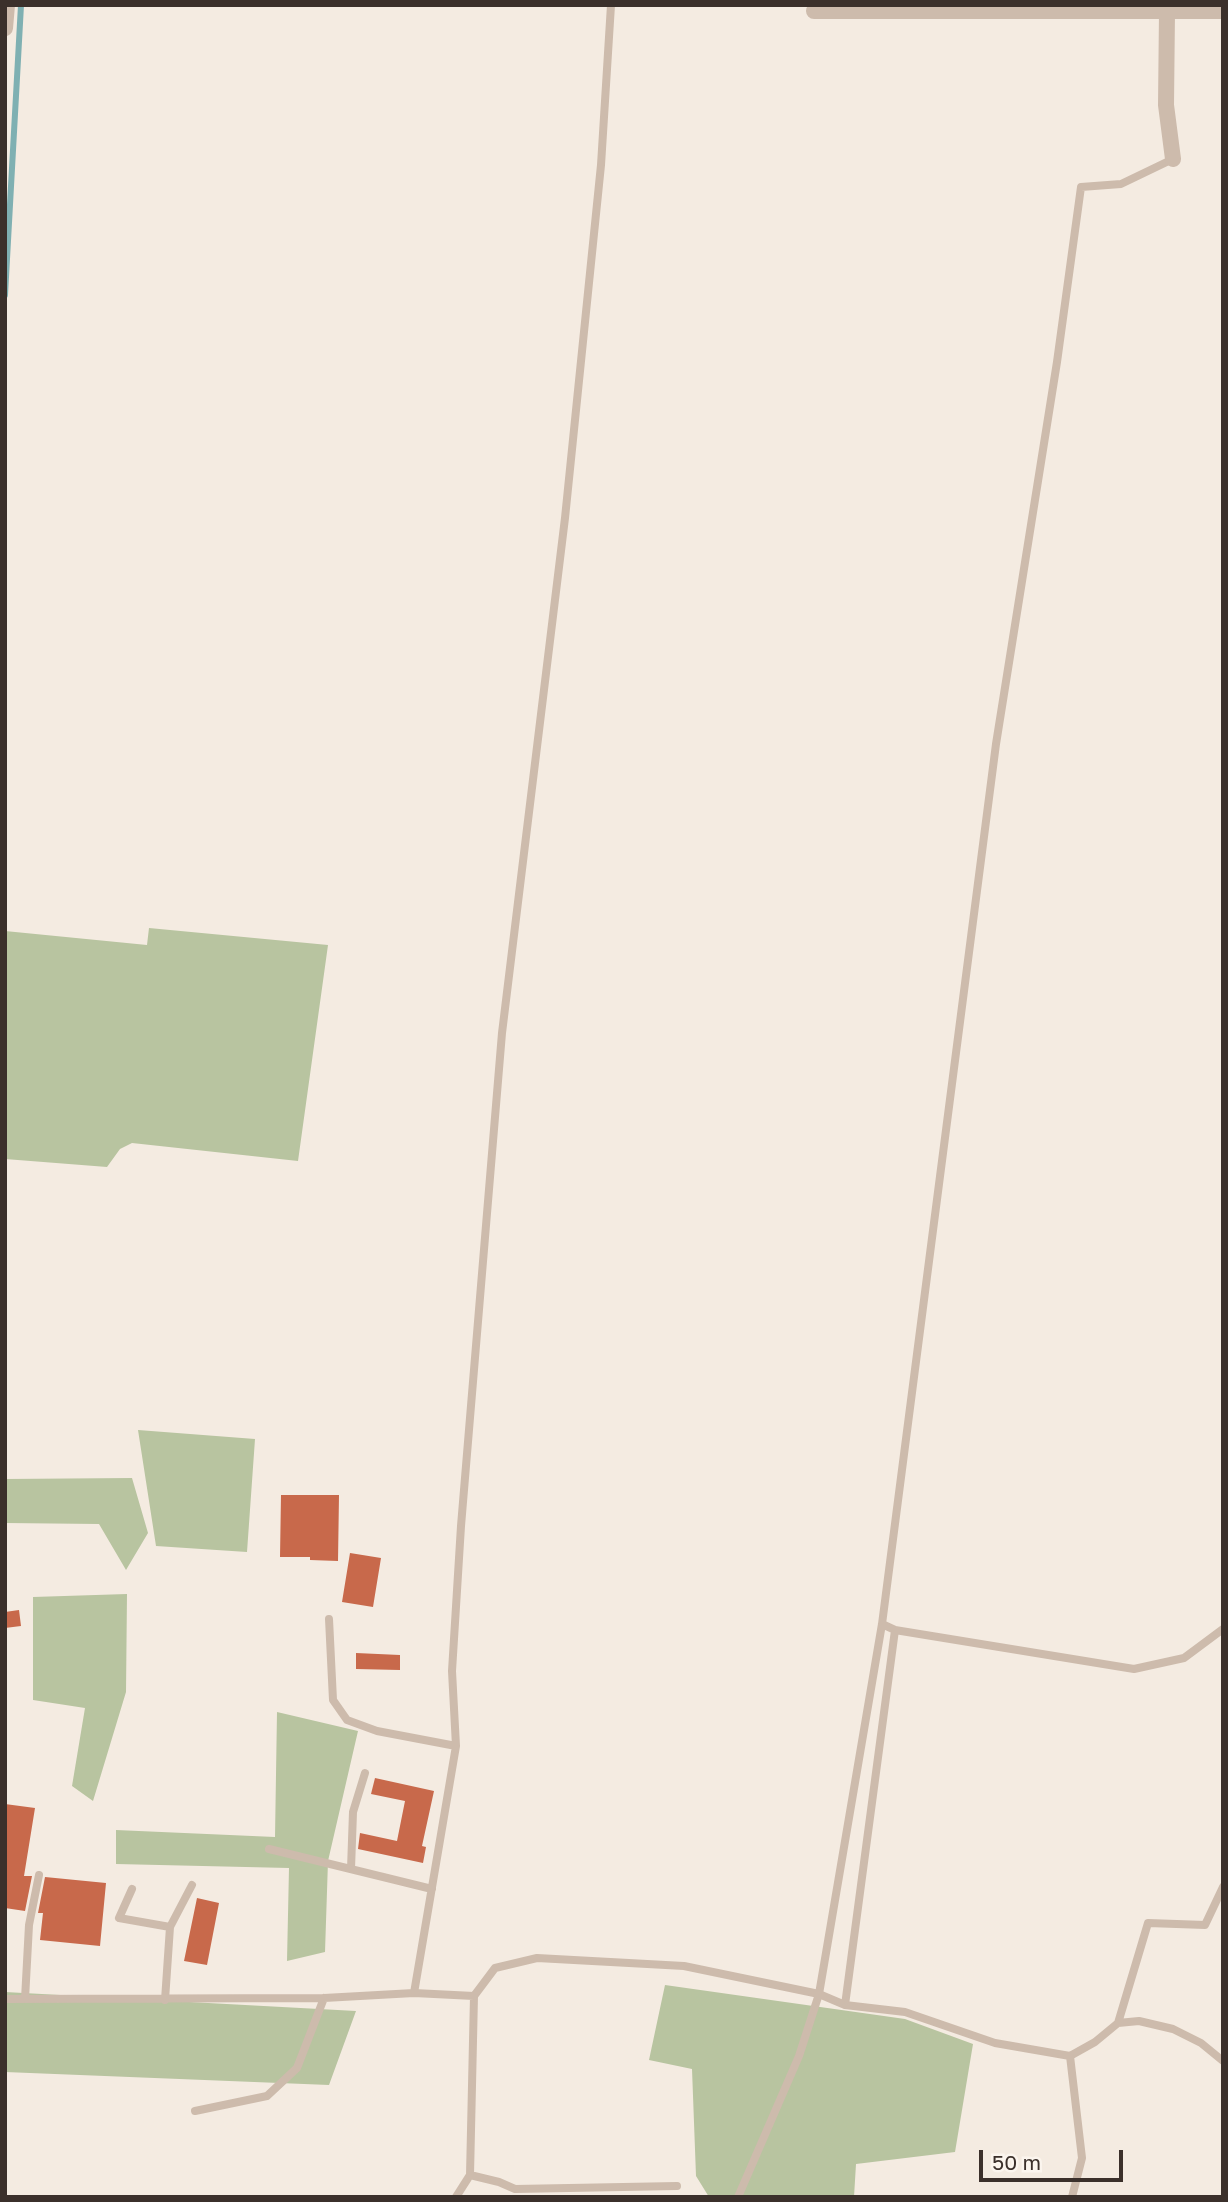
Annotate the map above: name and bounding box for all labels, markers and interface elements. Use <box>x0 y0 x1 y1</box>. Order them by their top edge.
scale bar <box>983 2136 1126 2180</box>
text: 50 m <box>992 2149 1041 2175</box>

